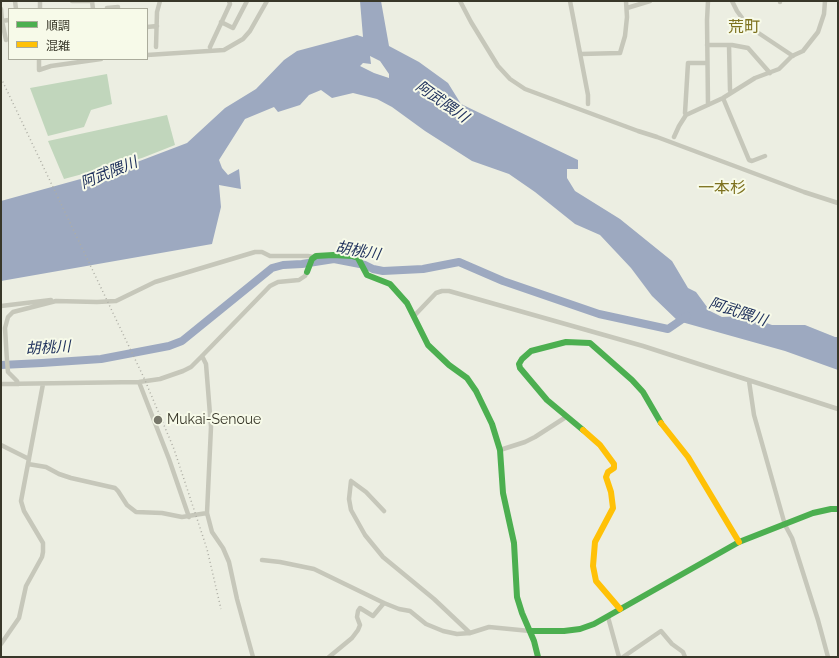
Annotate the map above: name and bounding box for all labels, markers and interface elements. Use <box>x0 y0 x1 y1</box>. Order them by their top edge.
legend <box>8 8 148 60</box>
district label: 荒町 <box>728 17 760 37</box>
text: 順調 <box>46 19 70 33</box>
text: 混雑 <box>46 39 70 53</box>
water label: 阿武隈川 <box>412 77 472 127</box>
water label: 阿武隈川 <box>78 153 140 193</box>
district label: 一本杉 <box>698 178 746 198</box>
water label: 胡桃川 <box>334 238 382 264</box>
water label: 阿武隈川 <box>707 294 769 330</box>
water label: 胡桃川 <box>25 338 71 358</box>
place label: Mukai-Senoue <box>167 412 261 428</box>
marker: Mukai-Senoue <box>152 414 164 426</box>

